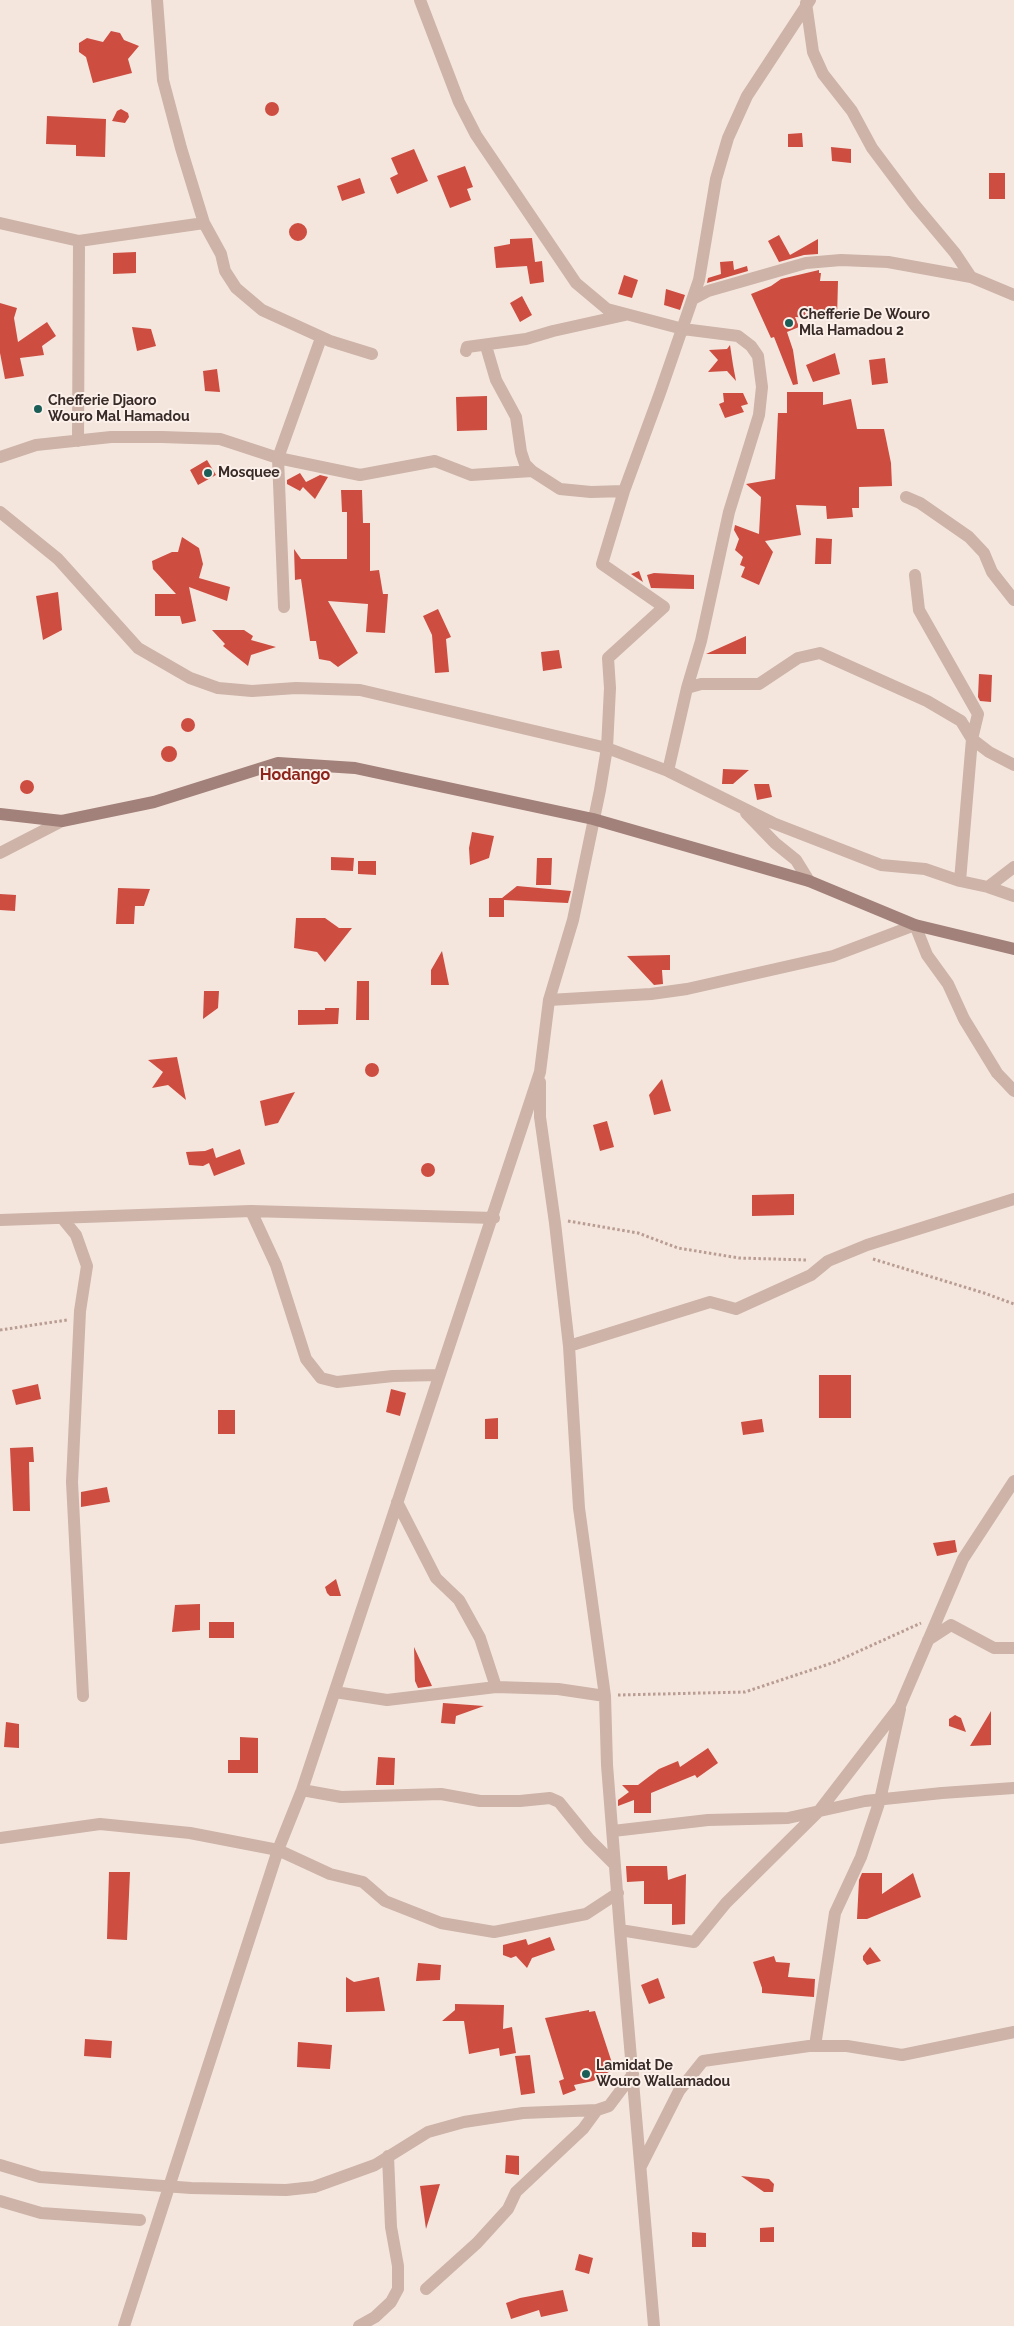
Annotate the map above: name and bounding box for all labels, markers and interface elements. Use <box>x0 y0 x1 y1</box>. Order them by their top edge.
place label: Chefferie De Wouro Mla Hamadou 2 <box>799 307 930 340</box>
marker: Chefferie De Wouro Mla Hamadou 2 <box>783 317 795 329</box>
place label: Chefferie Djaoro Wouro Mal Hamadou <box>48 393 190 426</box>
marker: Chefferie Djaoro Wouro Mal Hamadou <box>32 403 44 415</box>
place label: Mosquee <box>218 465 280 481</box>
marker: Mosquee <box>202 467 214 479</box>
district label: Hodango <box>260 765 330 785</box>
place label: Lamidat De Wouro Wallamadou <box>596 2058 730 2090</box>
marker: Lamidat De Wouro Wallamadou <box>580 2068 592 2080</box>

